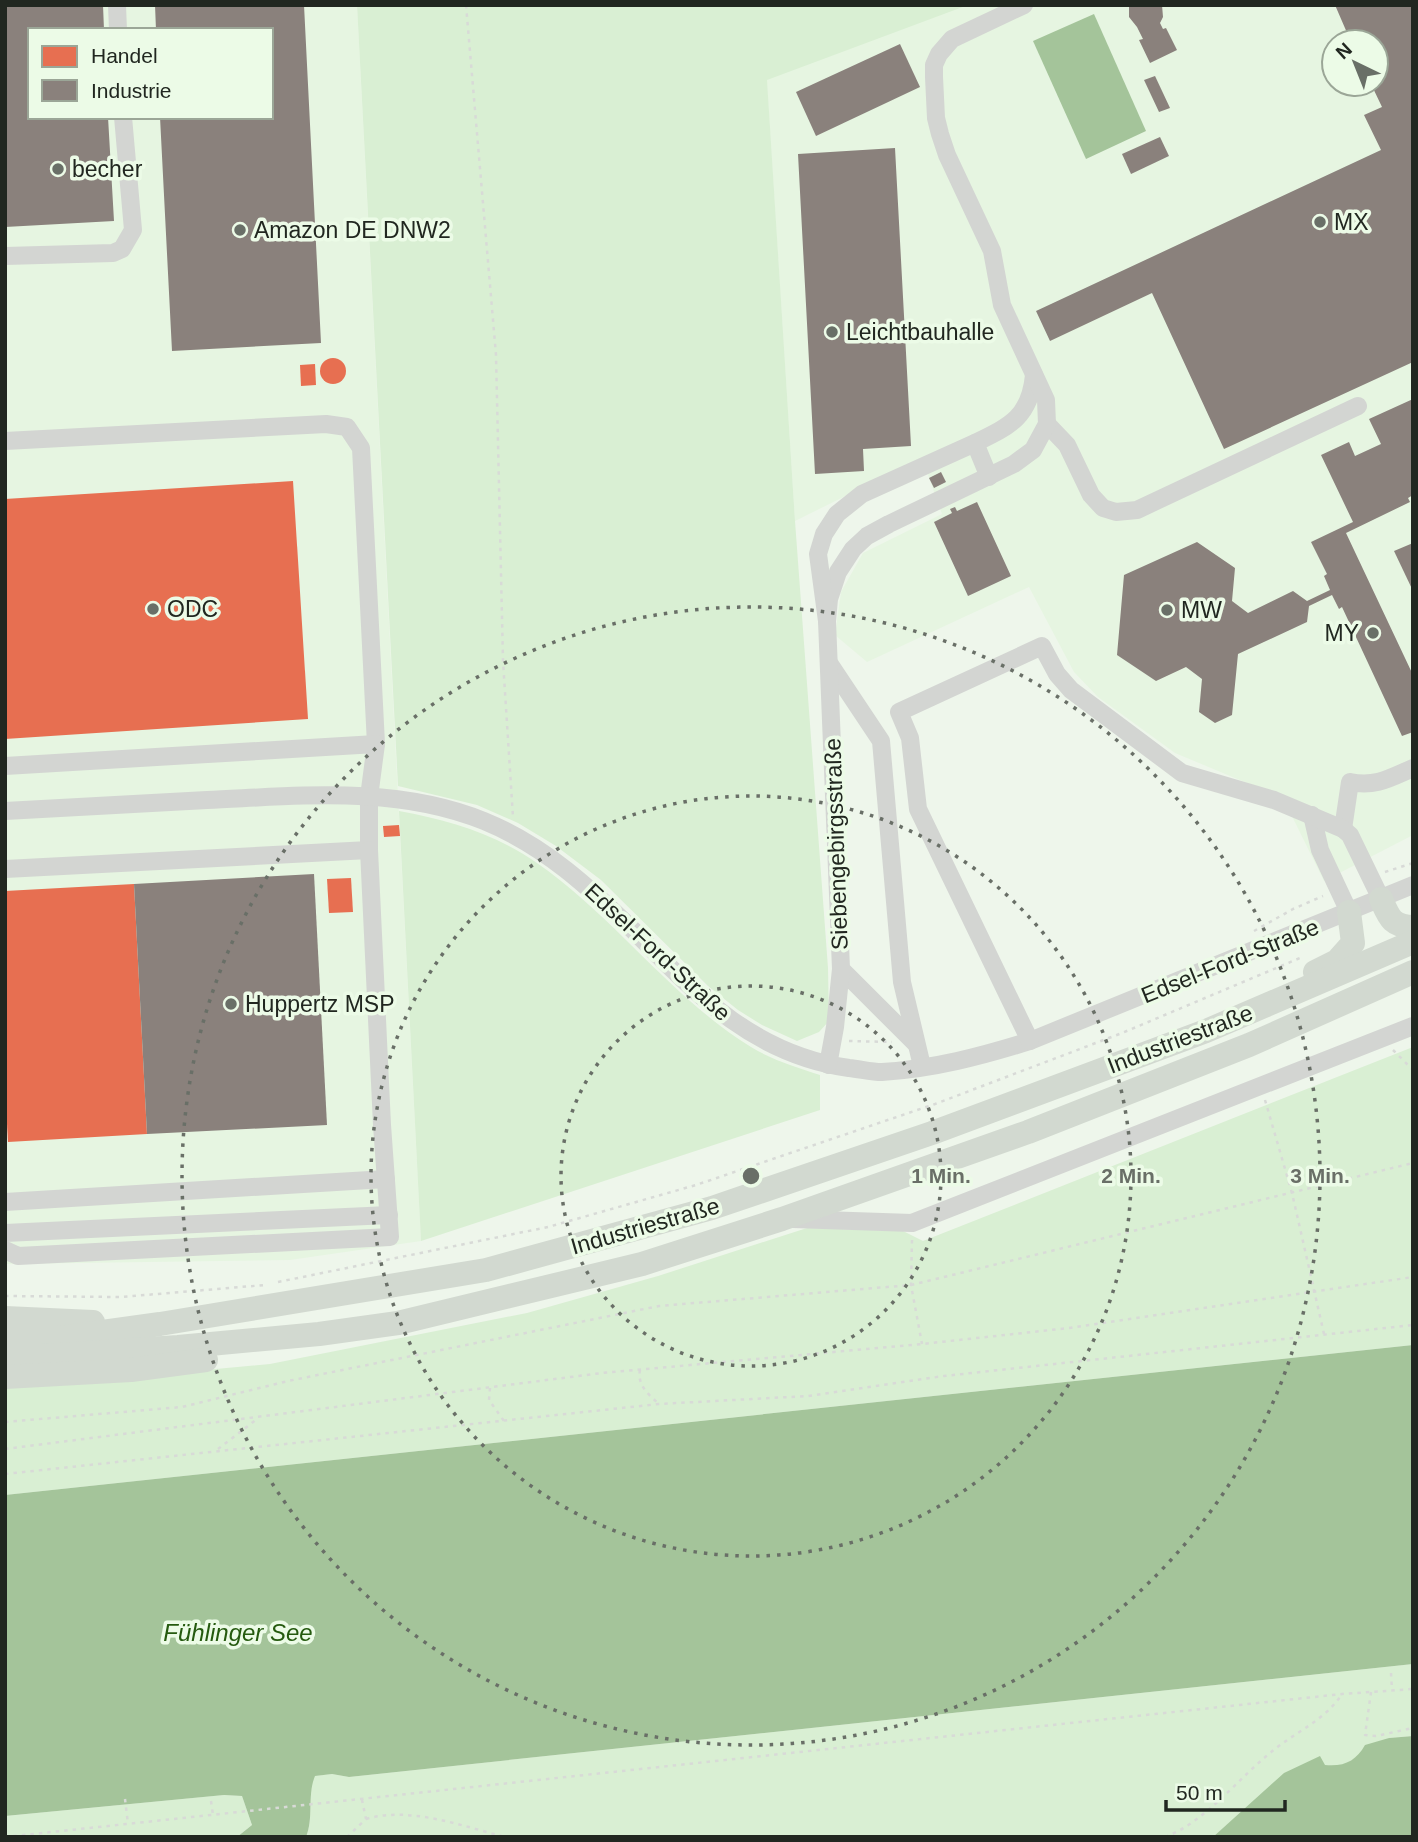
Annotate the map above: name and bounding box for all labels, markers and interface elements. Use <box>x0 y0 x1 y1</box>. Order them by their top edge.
legend <box>28 28 273 119</box>
north arrow <box>1320 28 1390 98</box>
text: N <box>1332 39 1356 63</box>
text: Handel <box>91 44 158 67</box>
text: Industrie <box>91 79 172 102</box>
place label: becher <box>72 156 143 182</box>
marker: becher <box>50 161 66 177</box>
place label: MX <box>1334 209 1369 235</box>
marker: MX <box>1312 214 1328 230</box>
place label: Amazon DE DNW2 <box>254 217 451 243</box>
marker: Amazon DE DNW2 <box>232 222 248 238</box>
place label: Leichtbauhalle <box>846 319 994 345</box>
marker: Leichtbauhalle <box>824 324 840 340</box>
place label: ODC <box>167 596 218 622</box>
place label: MW <box>1181 597 1222 623</box>
marker: ODC <box>145 601 161 617</box>
marker: MW <box>1159 602 1175 618</box>
place label: MY <box>1325 620 1359 646</box>
marker: MY <box>1365 625 1381 641</box>
street label: Siebengebirgsstraße <box>819 737 853 951</box>
street label: Edsel-Ford-Straße <box>580 878 736 1026</box>
street label: Edsel-Ford-Straße <box>1137 914 1323 1008</box>
place label: Huppertz MSP <box>245 991 395 1017</box>
marker: Huppertz MSP <box>223 996 239 1012</box>
street label: Industriestraße <box>1104 999 1256 1079</box>
centre of rings <box>739 1164 763 1188</box>
text: 1 Min. <box>911 1164 971 1187</box>
text: 2 Min. <box>1101 1164 1161 1187</box>
text: 3 Min. <box>1290 1164 1350 1187</box>
street label: Industriestraße <box>568 1192 722 1260</box>
water label: Fühlinger See <box>163 1619 313 1646</box>
scale bar <box>1166 1769 1285 1813</box>
text: 50 m <box>1176 1781 1223 1804</box>

